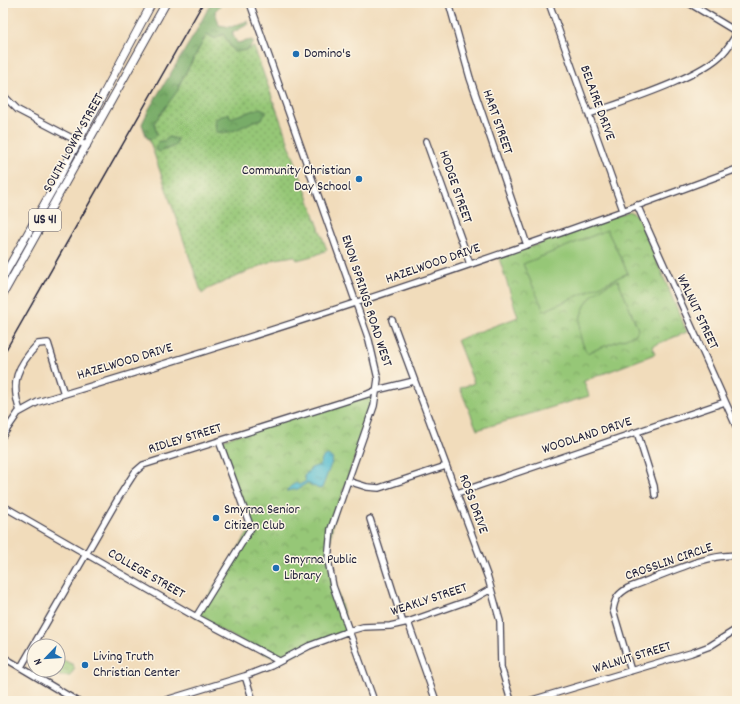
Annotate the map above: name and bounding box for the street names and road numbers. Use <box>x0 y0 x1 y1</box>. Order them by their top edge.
street label: BELAIRE DRIVE <box>574 63 620 144</box>
street label: HART STREET <box>477 87 518 157</box>
street label: SOUTH LOWRY STREET <box>38 89 110 196</box>
street label: HODGE STREET <box>433 148 477 227</box>
road number: US 41 <box>29 209 61 231</box>
street label: ENON SPRINGS ROAD WEST <box>335 232 397 370</box>
street label: HAZELWOOD DRIVE <box>383 238 484 290</box>
street label: WALNUT STREET <box>671 271 723 353</box>
street label: HAZELWOOD DRIVE <box>75 338 176 386</box>
street label: WOODLAND DRIVE <box>539 412 635 460</box>
street label: RIDLEY STREET <box>146 418 224 460</box>
street label: ROSS DRIVE <box>453 472 493 537</box>
street label: CROSSLIN CIRCLE <box>623 537 716 586</box>
street label: COLLEGE STREET <box>104 544 189 604</box>
street label: WEAKLY STREET <box>388 578 470 622</box>
street label: WALNUT STREET <box>590 637 674 679</box>

